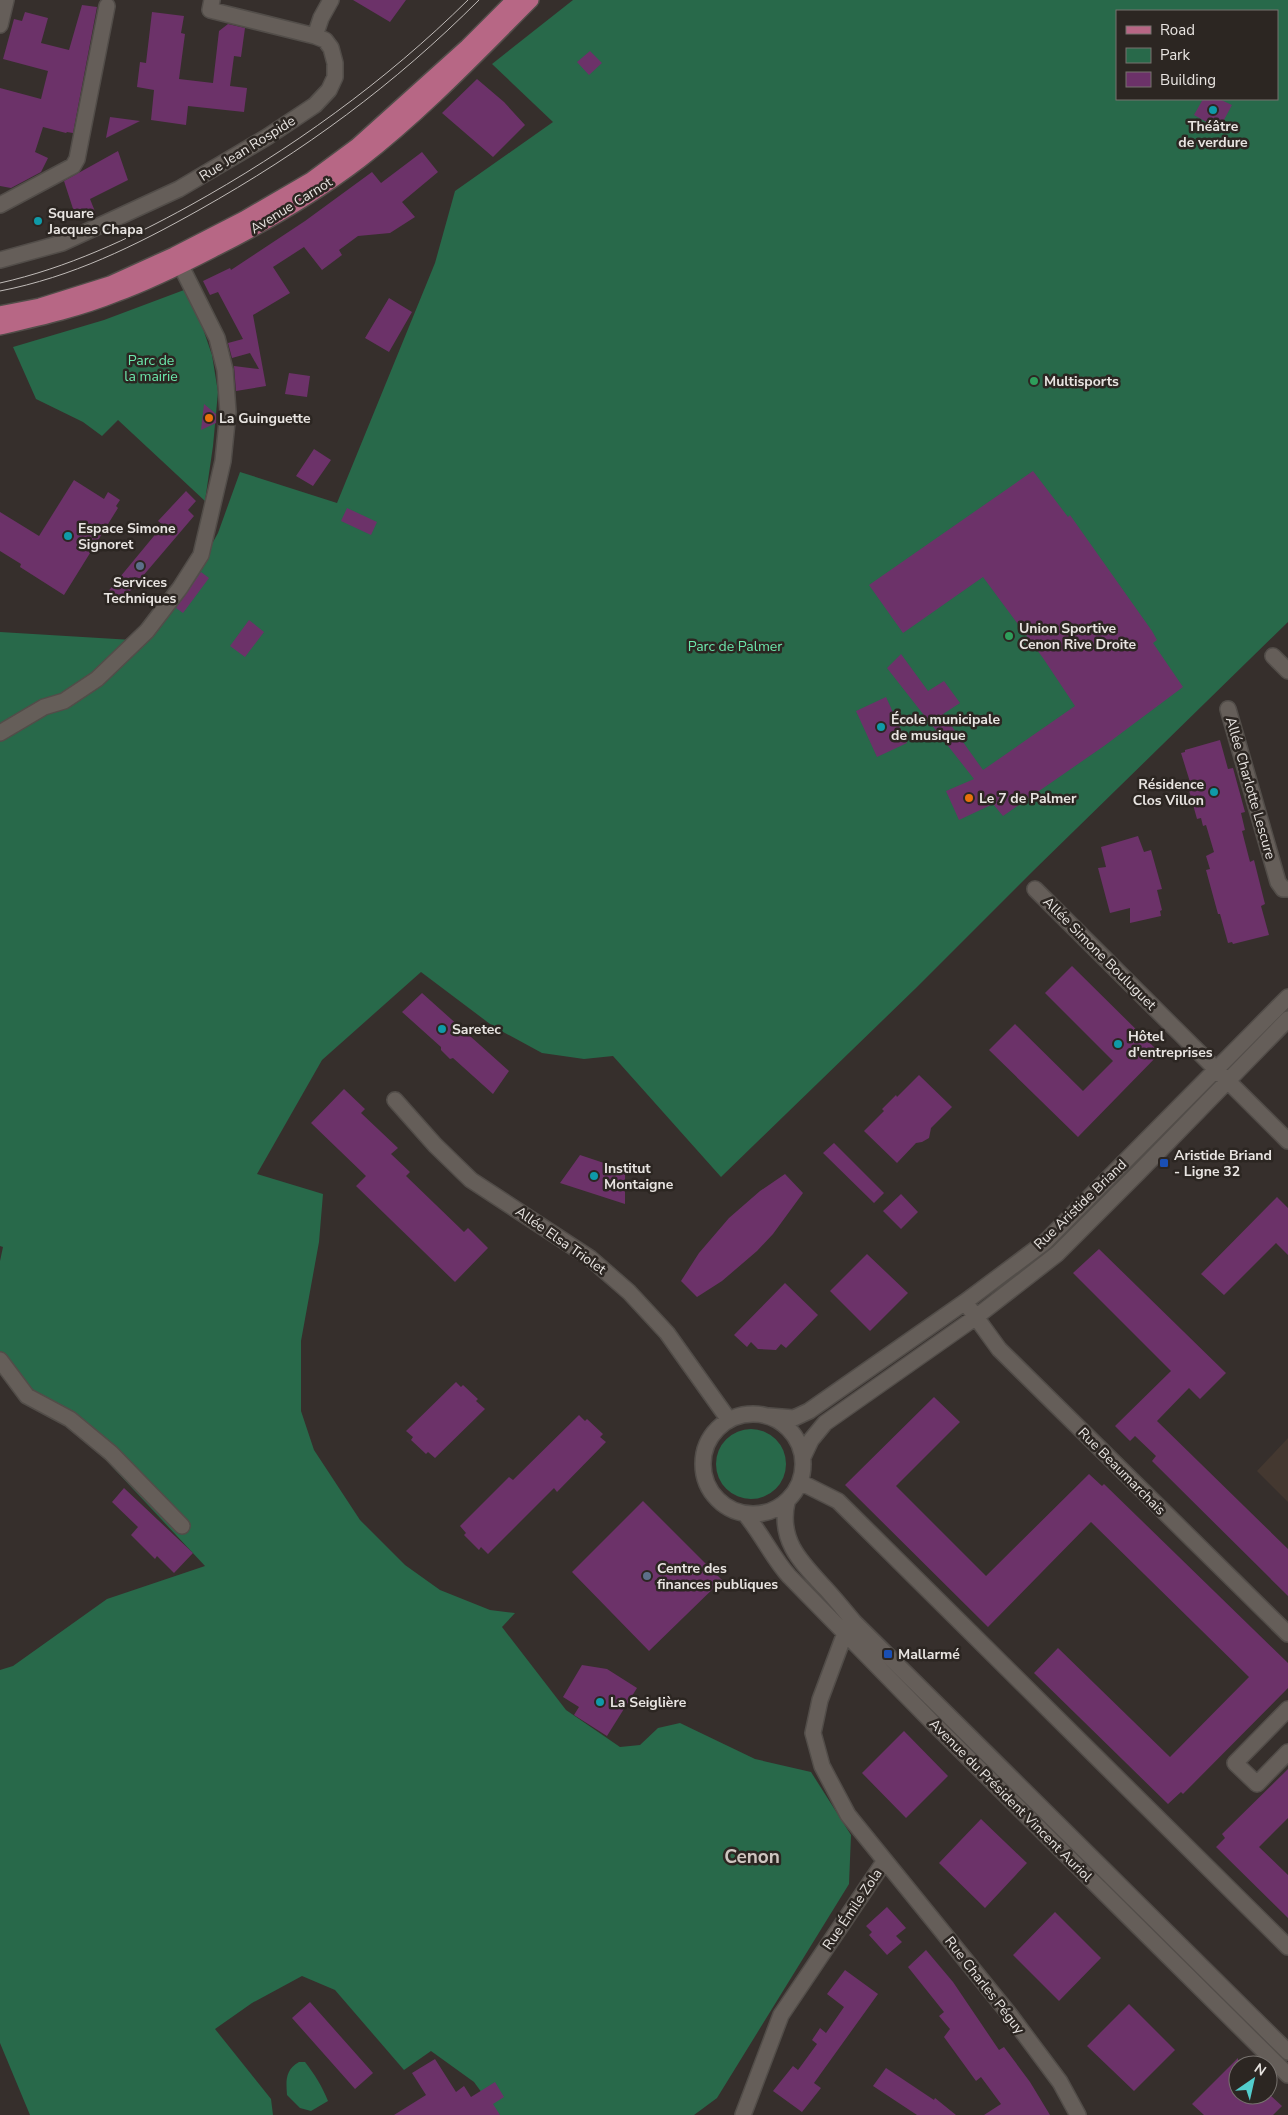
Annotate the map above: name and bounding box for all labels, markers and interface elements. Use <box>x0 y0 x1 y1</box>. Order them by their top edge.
legend <box>1116 10 1278 100</box>
text: Road <box>1160 20 1195 40</box>
text: Park <box>1160 45 1190 65</box>
text: Building <box>1160 70 1216 90</box>
marker: Théâtre de verdure <box>1207 104 1219 116</box>
street label: Rue Jean Rospide <box>196 111 299 186</box>
place label: Théâtre de verdure <box>1178 117 1248 152</box>
street label: Avenue Carnot <box>247 173 336 238</box>
place label: Square Jacques Chapa <box>47 204 143 239</box>
marker: Square Jacques Chapa <box>32 215 44 227</box>
park label: Parc de la mairie <box>124 351 178 386</box>
place label: Multisports <box>1044 372 1119 391</box>
marker: Multisports <box>1028 375 1040 387</box>
place label: La Guinguette <box>219 409 311 428</box>
marker: La Guinguette <box>203 412 215 424</box>
place label: Espace Simone Signoret <box>78 519 176 554</box>
marker: Espace Simone Signoret <box>62 530 74 542</box>
marker: Services Techniques <box>134 560 146 572</box>
place label: Services Techniques <box>104 573 176 608</box>
place label: Union Sportive Cenon Rive Droite <box>1019 619 1137 654</box>
marker: Union Sportive Cenon Rive Droite <box>1003 630 1015 642</box>
park label: Parc de Palmer <box>688 637 782 656</box>
place label: École municipale de musique <box>891 710 1000 745</box>
street label: Allée Charlotte Lescure <box>1221 715 1280 862</box>
marker: École municipale de musique <box>875 721 887 733</box>
place label: Résidence Clos Villon <box>1133 775 1204 810</box>
marker: Résidence Clos Villon <box>1208 786 1220 798</box>
place label: Le 7 de Palmer <box>979 789 1077 808</box>
marker: Le 7 de Palmer <box>963 792 975 804</box>
street label: Allée Simone Bouluguet <box>1039 893 1161 1014</box>
place label: Saretec <box>452 1020 501 1039</box>
marker: Saretec <box>436 1023 448 1035</box>
place label: Hôtel d'entreprises <box>1128 1027 1213 1062</box>
marker: Hôtel d'entreprises <box>1112 1038 1124 1050</box>
place label: Aristide Briand - Ligne 32 <box>1174 1146 1272 1181</box>
street label: Rue Aristide Briand <box>1030 1155 1131 1254</box>
marker: Aristide Briand - Ligne 32 <box>1158 1157 1170 1169</box>
place label: Institut Montaigne <box>604 1159 674 1194</box>
marker: Institut Montaigne <box>588 1170 600 1182</box>
street label: Allée Elsa Triolet <box>512 1202 610 1279</box>
street label: Rue Beaumarchais <box>1074 1423 1170 1519</box>
place label: Centre des finances publiques <box>657 1559 778 1594</box>
marker: Centre des finances publiques <box>641 1570 653 1582</box>
place label: Mallarmé <box>898 1645 960 1664</box>
marker: Mallarmé <box>882 1648 894 1660</box>
place label: La Seiglière <box>610 1693 687 1712</box>
marker: La Seiglière <box>594 1696 606 1708</box>
street label: Avenue du Président Vincent Auriol <box>925 1715 1097 1887</box>
district label: Cenon <box>724 1844 780 1870</box>
street label: Rue Émile Zola <box>818 1865 887 1954</box>
street label: Rue Charles Péguy <box>940 1932 1029 2039</box>
north arrow <box>1228 2055 1278 2105</box>
text: N <box>1250 2059 1270 2080</box>

